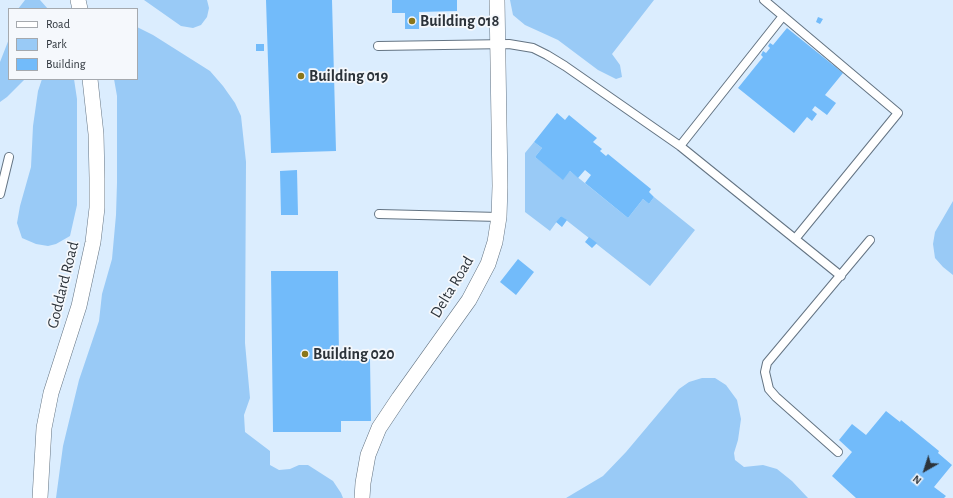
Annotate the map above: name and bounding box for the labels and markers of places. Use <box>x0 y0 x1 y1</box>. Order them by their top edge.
place label: Building 018 <box>420 11 499 31</box>
marker: Building 018 <box>407 16 417 26</box>
place label: Building 019 <box>309 66 388 86</box>
marker: Building 019 <box>296 71 306 81</box>
place label: Building 020 <box>313 344 395 364</box>
marker: Building 020 <box>300 349 310 359</box>

